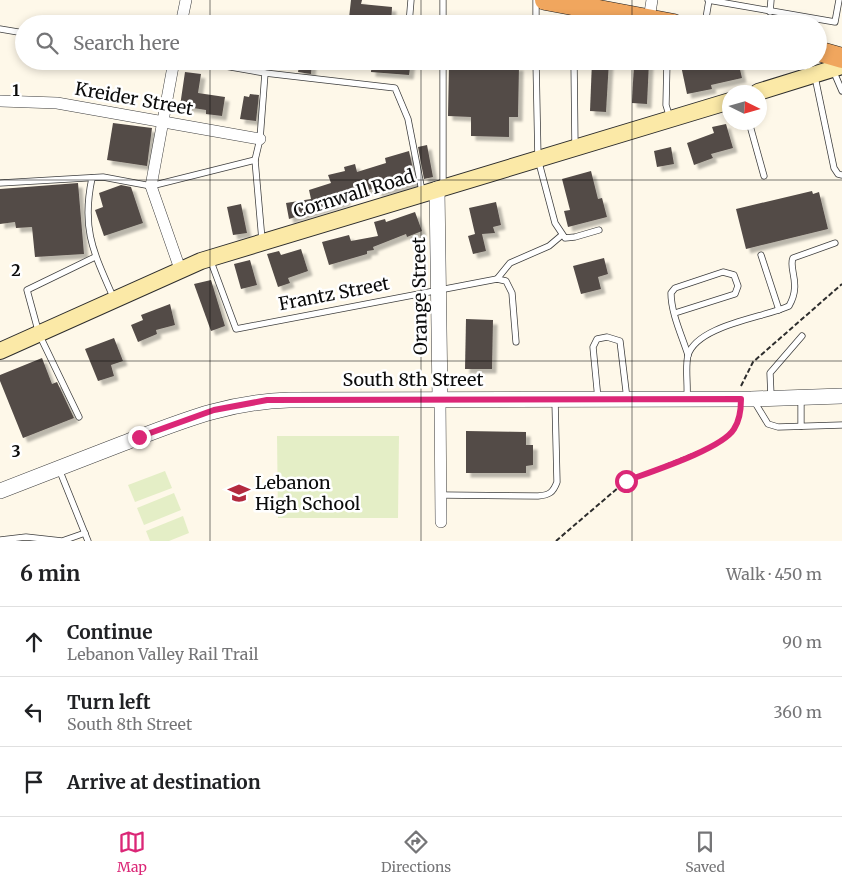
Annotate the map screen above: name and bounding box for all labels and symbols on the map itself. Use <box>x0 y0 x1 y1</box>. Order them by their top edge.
street label: Kreider Street <box>73 77 195 120</box>
text: 1 <box>12 80 20 100</box>
north arrow <box>722 85 767 130</box>
street label: Cornwall Road <box>290 164 417 223</box>
street label: Orange Street <box>407 237 432 355</box>
text: 2 <box>11 260 21 280</box>
street label: Frantz Street <box>277 272 391 316</box>
street label: South 8th Street <box>343 368 483 391</box>
route end <box>128 426 151 449</box>
text: 3 <box>11 441 21 461</box>
route start <box>615 470 638 493</box>
place label: Lebanon High School <box>255 471 361 515</box>
school or university icon: Lebanon High School <box>226 480 252 506</box>

